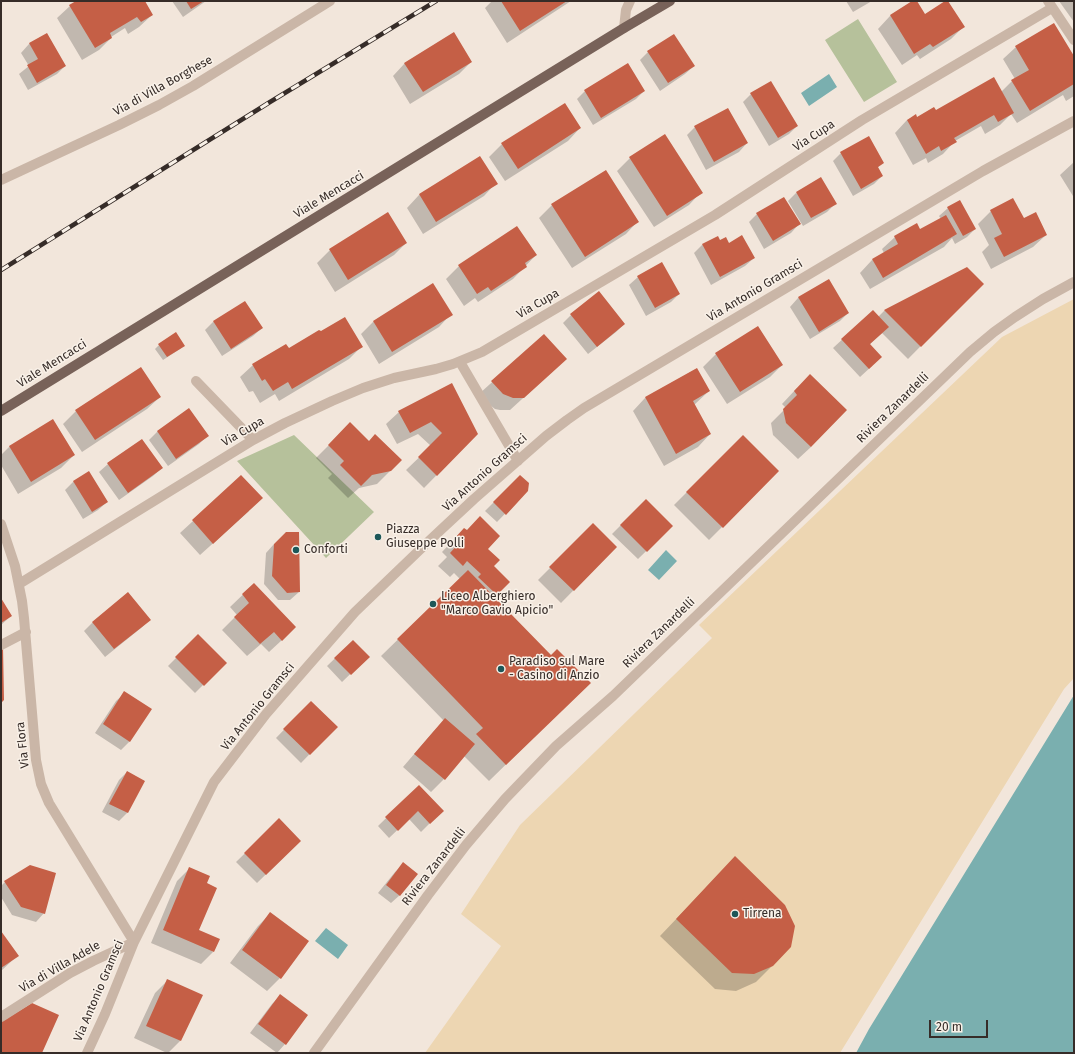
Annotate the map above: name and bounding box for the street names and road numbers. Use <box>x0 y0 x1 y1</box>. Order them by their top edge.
street label: Via di Villa Borghese <box>111 53 215 119</box>
street label: Via Cupa <box>790 117 838 155</box>
street label: Viale Mencacci <box>291 168 367 222</box>
street label: Via Antonio Gramsci <box>705 257 805 325</box>
street label: Via Cupa <box>514 286 562 322</box>
street label: Viale Mencacci <box>15 337 89 391</box>
street label: Riviera Zanardelli <box>854 370 932 446</box>
street label: Via Cupa <box>219 414 267 450</box>
street label: Via Antonio Gramsci <box>440 431 530 515</box>
street label: Riviera Zanardelli <box>620 595 698 671</box>
street label: Via Antonio Gramsci <box>218 660 298 754</box>
street label: Via Flora <box>13 721 33 769</box>
street label: Riviera Zanardelli <box>399 825 469 909</box>
street label: Via di Villa Adele <box>17 938 103 996</box>
street label: Via Antonio Gramsci <box>71 938 127 1044</box>

